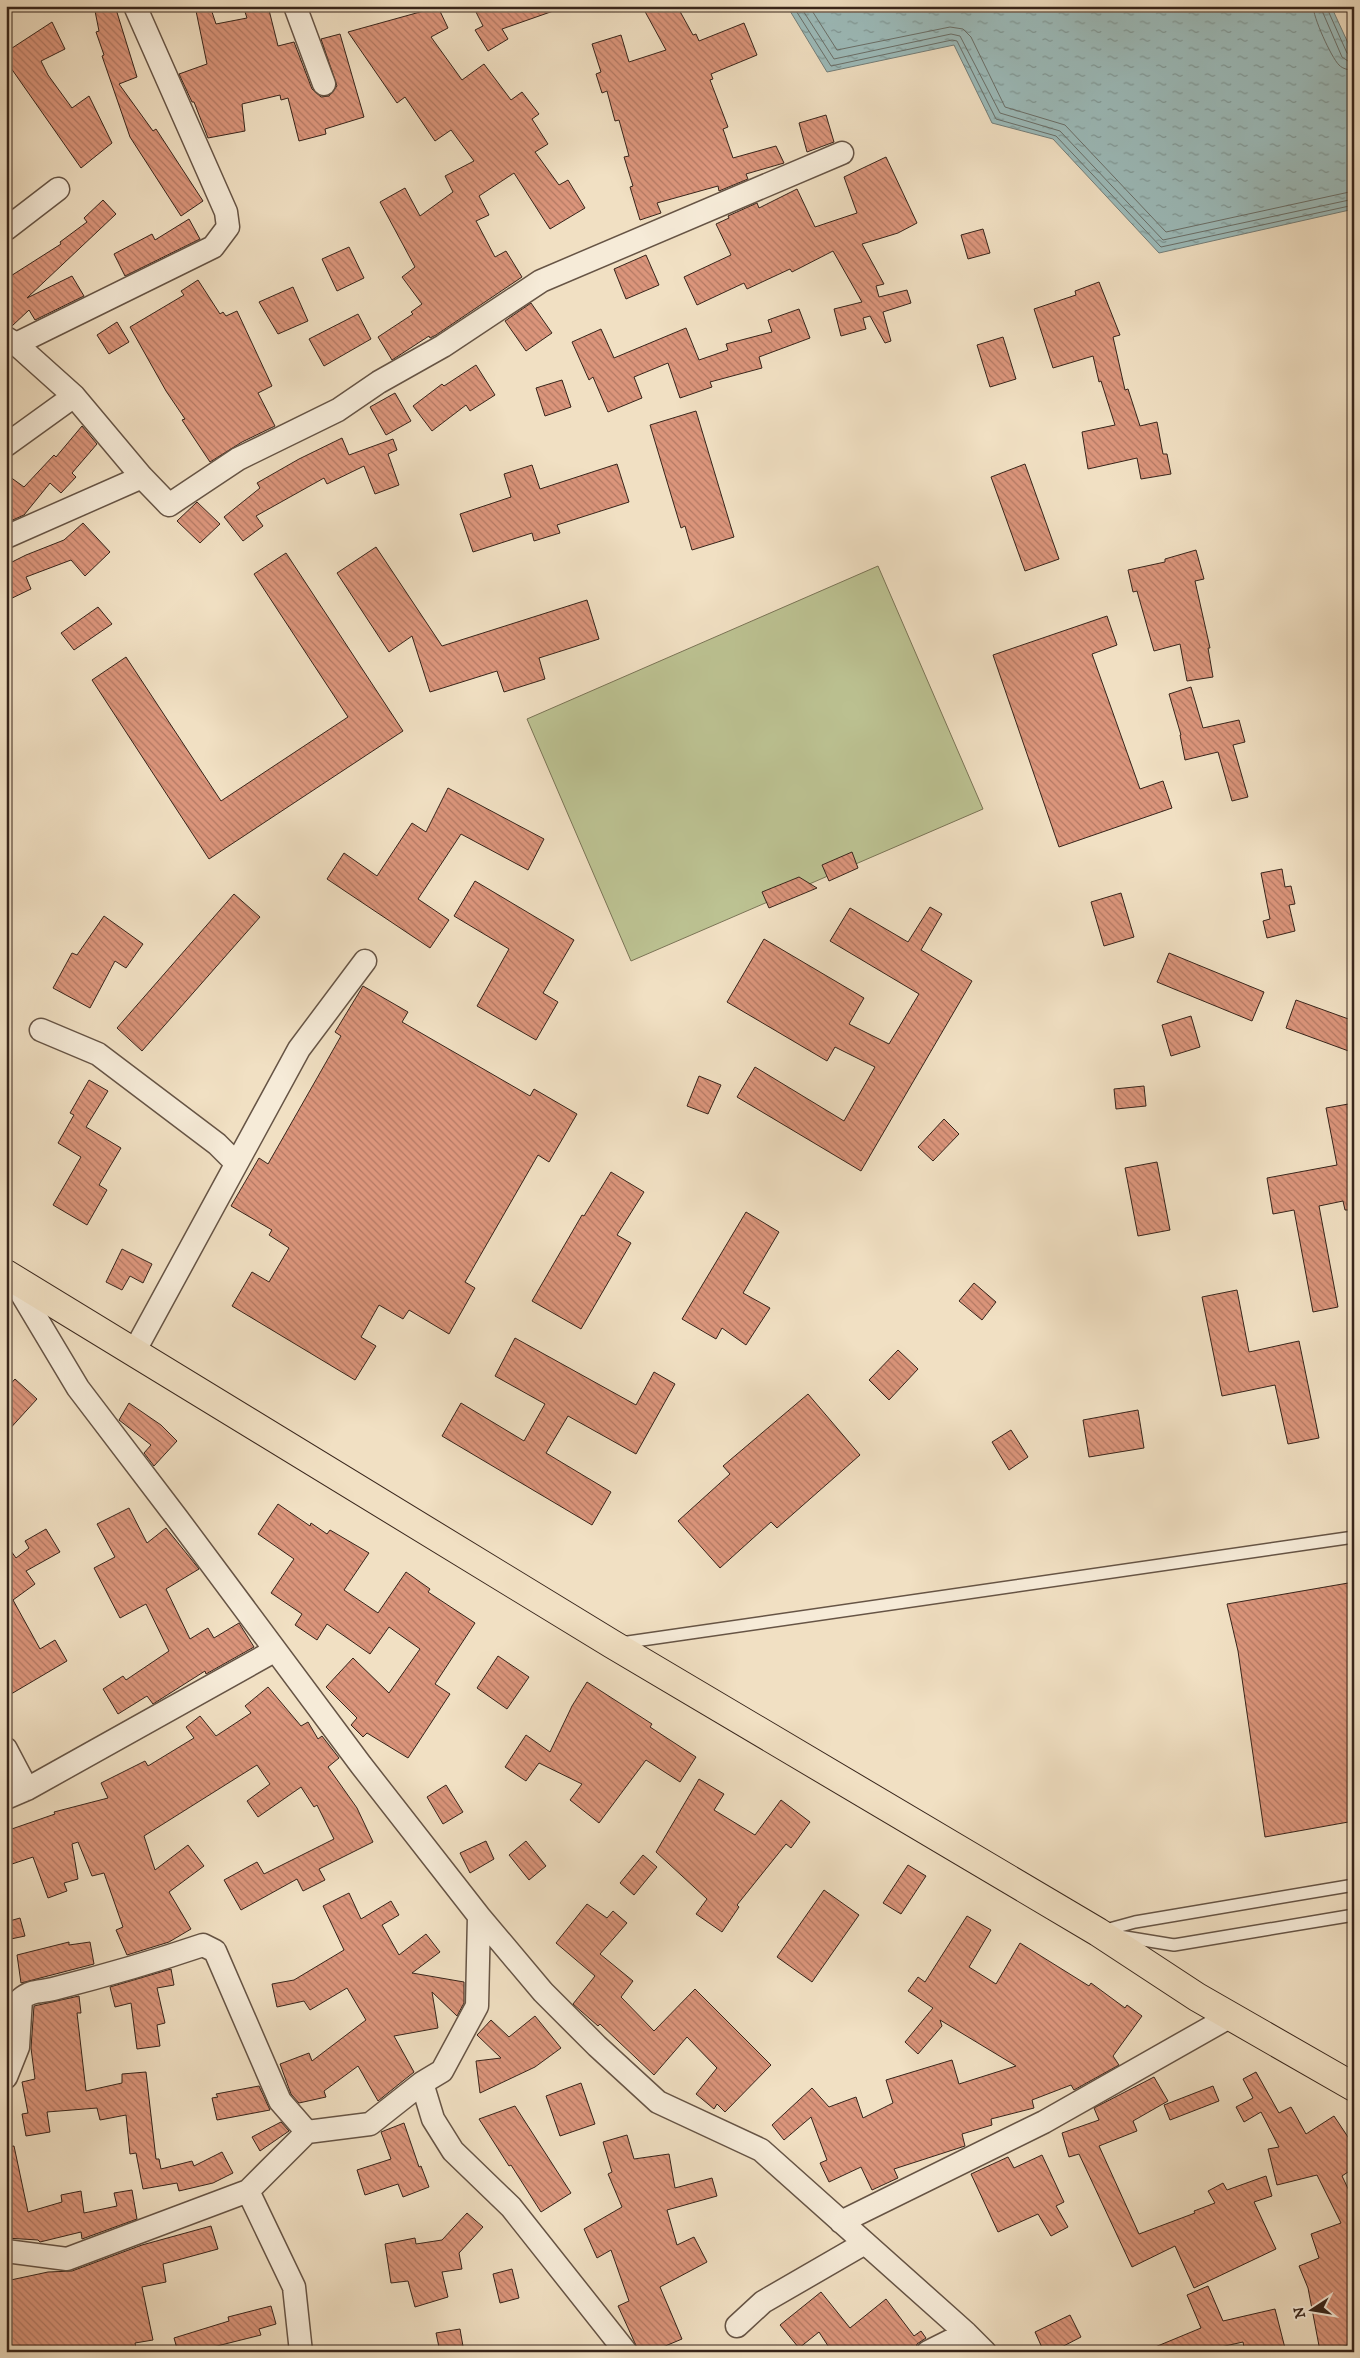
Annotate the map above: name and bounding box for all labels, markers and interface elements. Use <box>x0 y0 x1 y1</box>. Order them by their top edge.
north arrow <box>1288 2286 1338 2336</box>
text: N <box>1290 2305 1310 2320</box>

